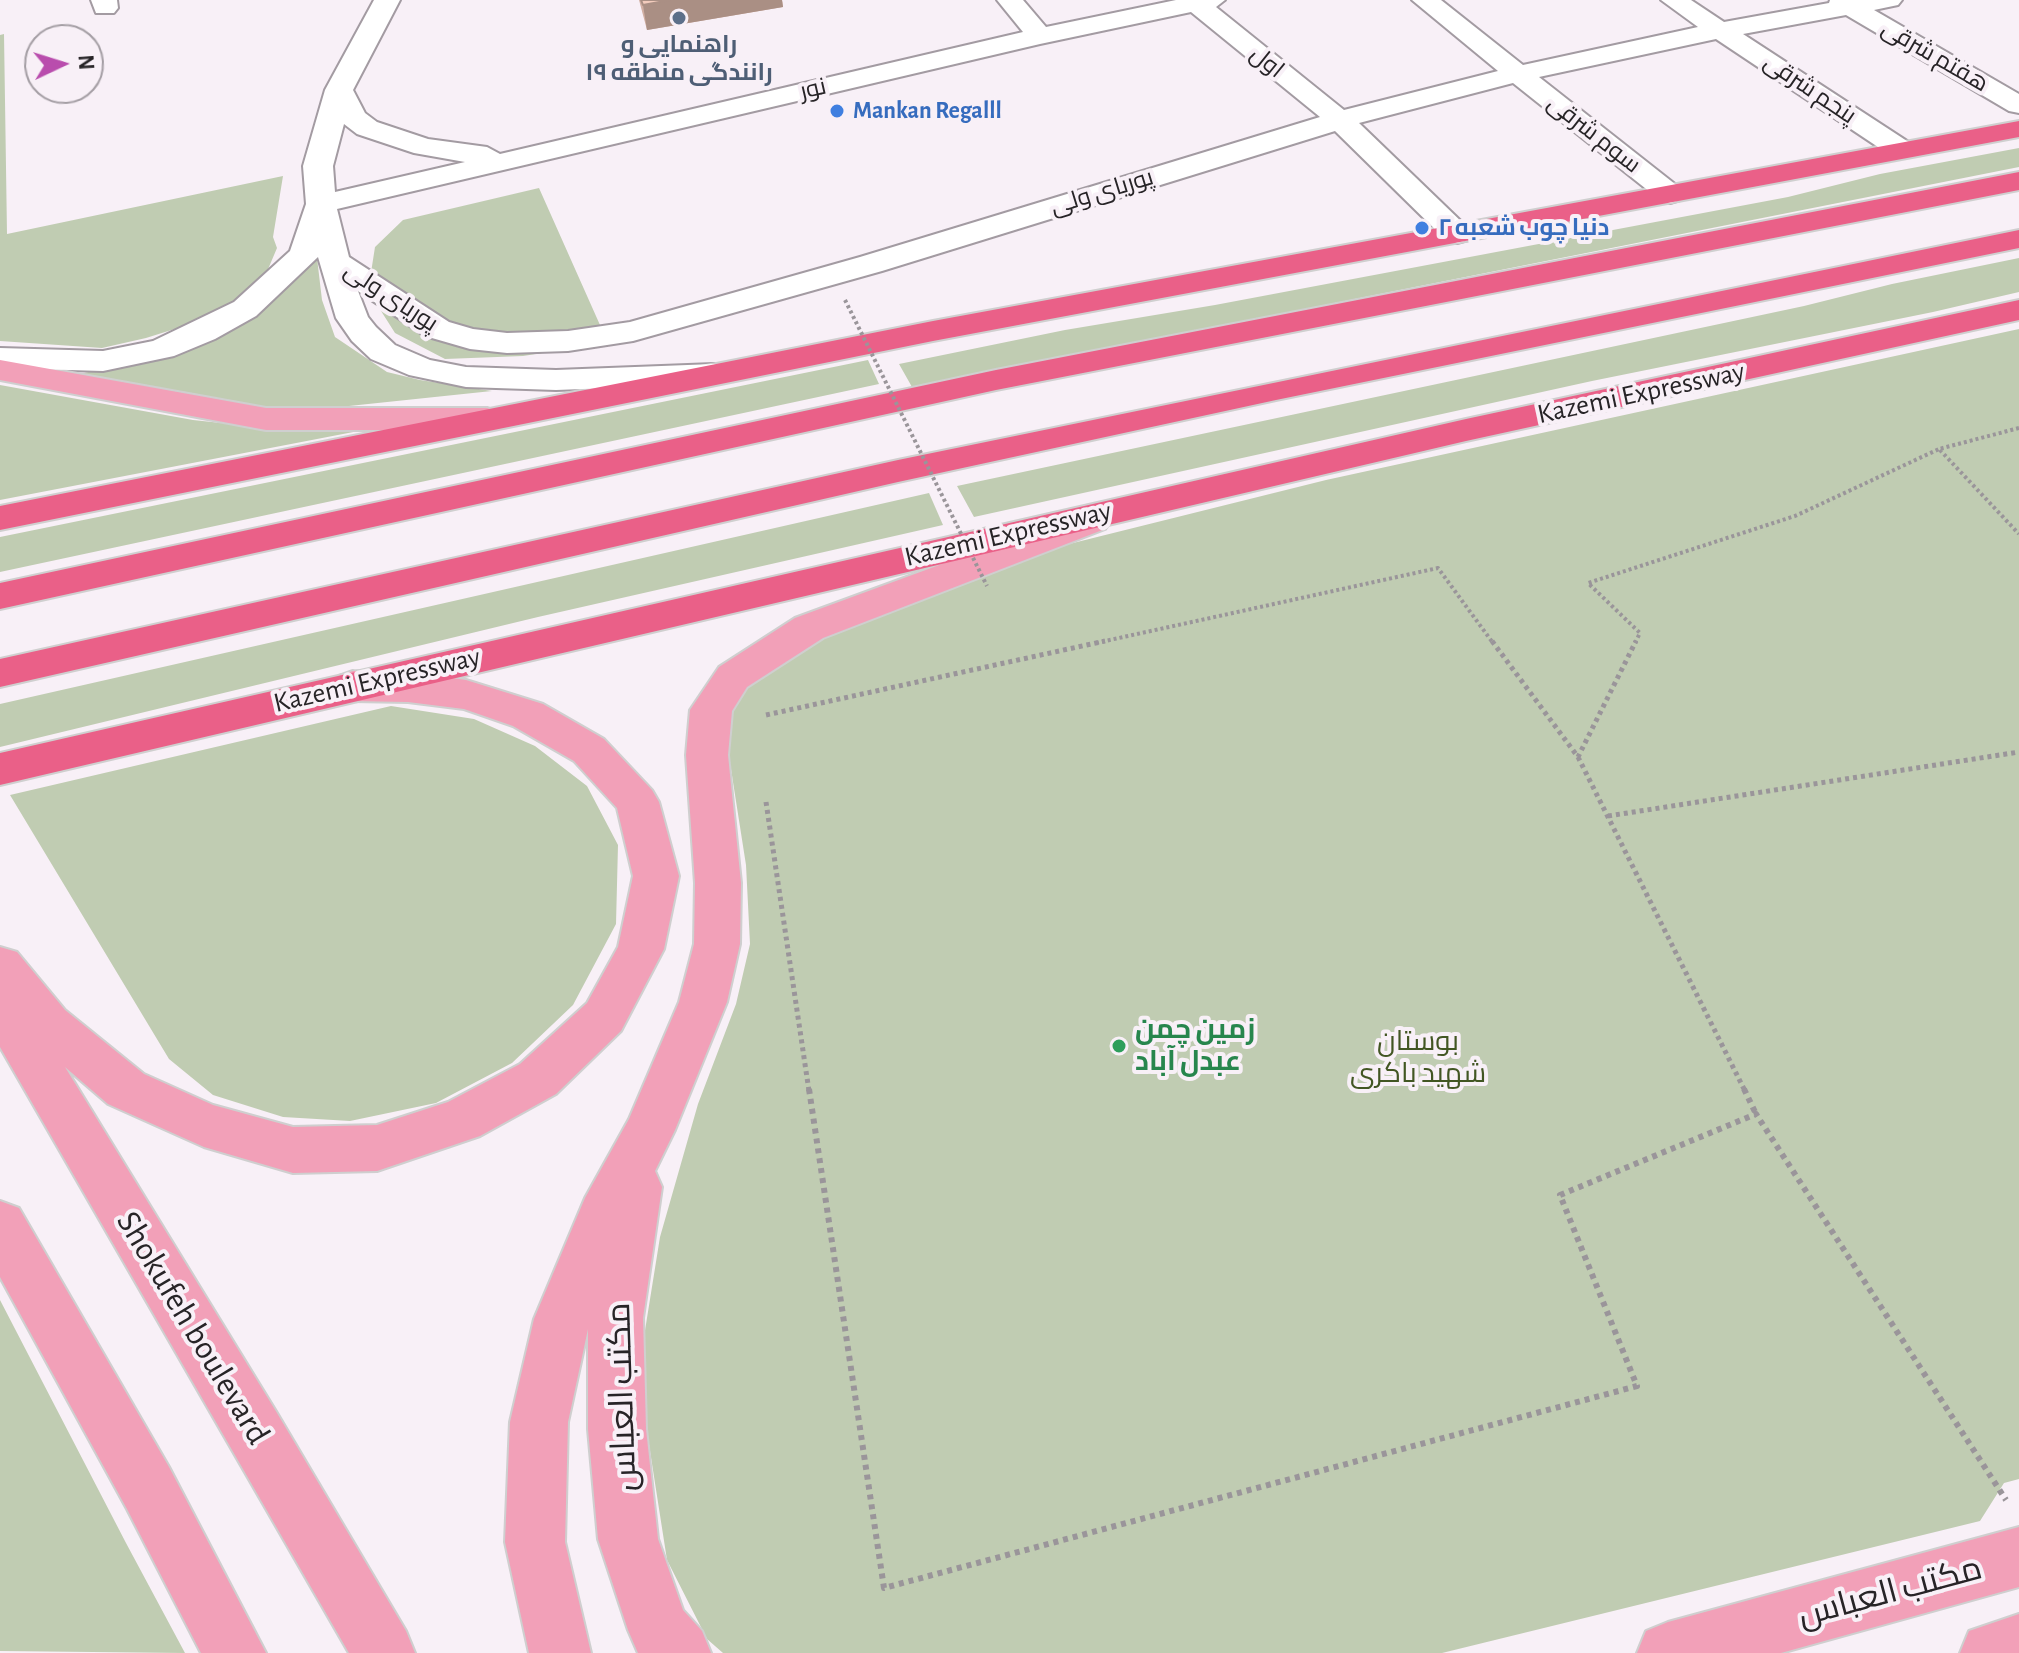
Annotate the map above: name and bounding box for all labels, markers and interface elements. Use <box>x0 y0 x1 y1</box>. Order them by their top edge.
marker: راهنمایی و رانندگی منطقه ۱۹ <box>670 9 688 27</box>
street label: هفتم شرقی <box>1876 14 1994 98</box>
north arrow <box>24 24 104 104</box>
place label: راهنمایی و رانندگی منطقه ۱۹ <box>585 31 773 87</box>
street label: اول <box>1244 40 1290 84</box>
street label: پنجم شرقی <box>1758 48 1862 130</box>
text: N <box>74 54 97 71</box>
street label: نور <box>797 72 829 106</box>
street label: سوم شرقی <box>1542 89 1646 179</box>
place label: Mankan Regalll <box>853 97 1002 125</box>
marker: Mankan Regalll <box>828 102 846 120</box>
street label: پوریای ولی <box>1047 163 1157 221</box>
place label: دنیا چوب شعبه ۲ <box>1438 214 1609 242</box>
marker: دنیا چوب شعبه ۲ <box>1413 219 1431 237</box>
street label: پوریای ولی <box>339 256 443 338</box>
street label: Kazemi Expressway <box>1534 355 1748 431</box>
street label: Kazemi Expressway <box>901 494 1115 574</box>
street label: Kazemi Expressway <box>270 640 484 720</box>
place label: زمین چمن عبدل آباد <box>1135 1013 1255 1079</box>
park label: بوستان شهید باکری <box>1350 1025 1486 1091</box>
marker: زمین چمن عبدل آباد <box>1110 1037 1128 1055</box>
street label: Shokufeh boulevard <box>107 1204 279 1452</box>
street label: مکتب العباس <box>598 1302 646 1492</box>
street label: مکتب العباس <box>1793 1548 1987 1636</box>

